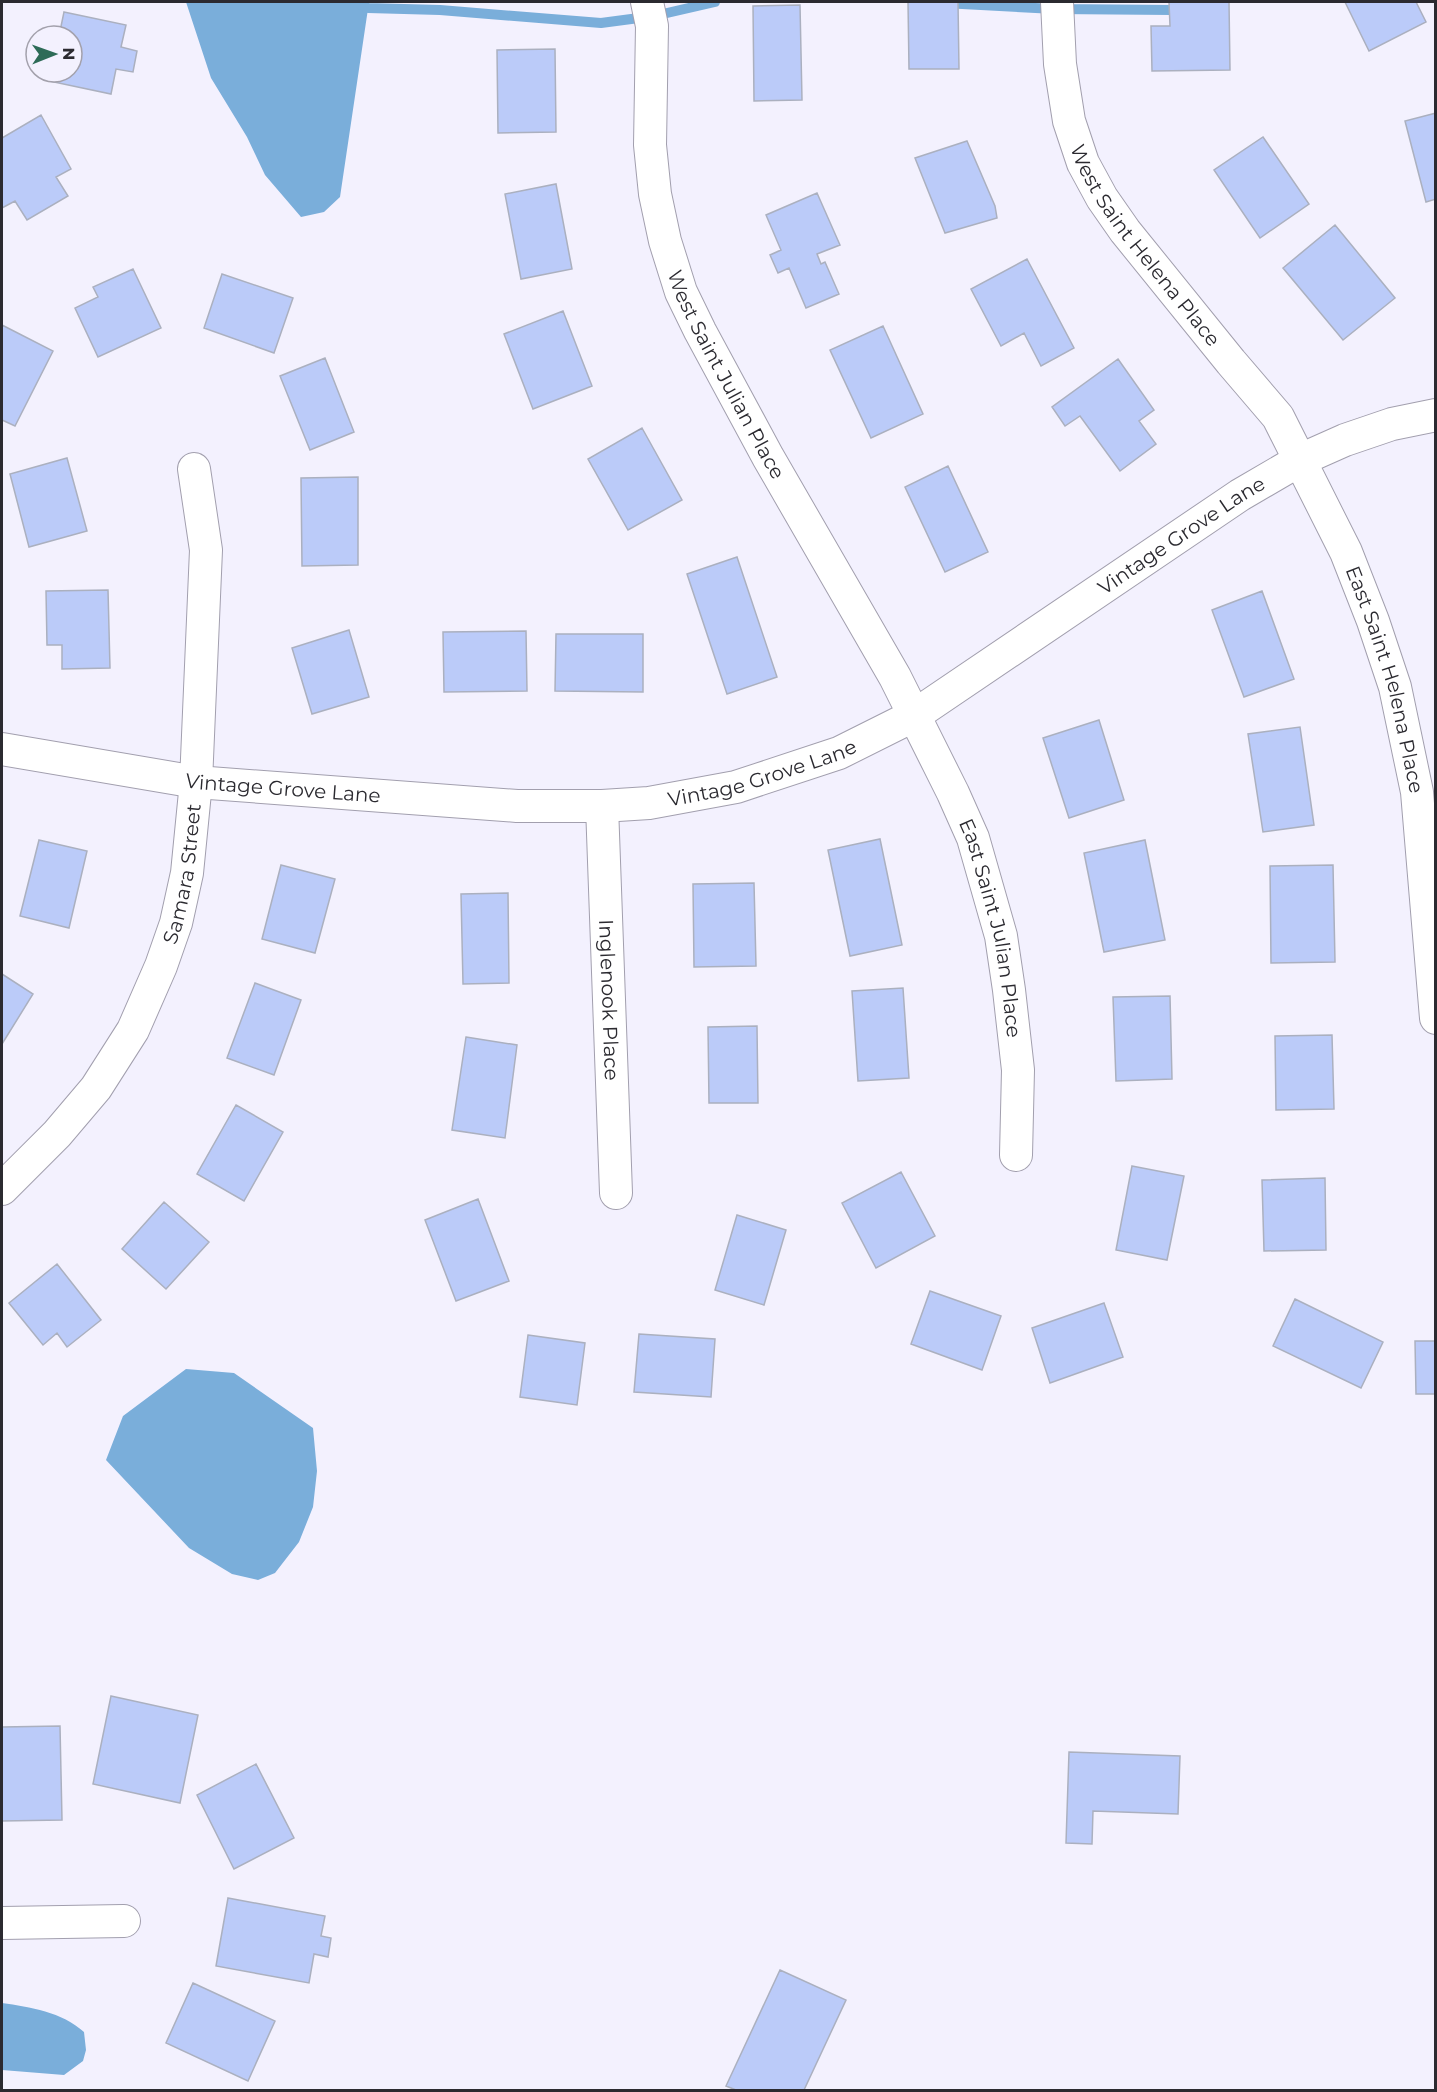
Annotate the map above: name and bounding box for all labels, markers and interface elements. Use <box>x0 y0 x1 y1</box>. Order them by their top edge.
north arrow <box>24 24 84 84</box>
text: N <box>59 47 78 60</box>
street label: West Saint Helena Place <box>1066 141 1225 351</box>
street label: West Saint Julian Place <box>663 267 790 483</box>
street label: Vintage Grove Lane <box>1093 471 1269 600</box>
street label: East Saint Helena Place <box>1341 563 1429 795</box>
street label: Vintage Grove Lane <box>666 734 861 811</box>
street label: Vintage Grove Lane <box>183 768 381 808</box>
street label: Samara Street <box>158 803 206 947</box>
street label: East Saint Julian Place <box>954 815 1026 1039</box>
street label: Inglenook Place <box>594 919 624 1081</box>

